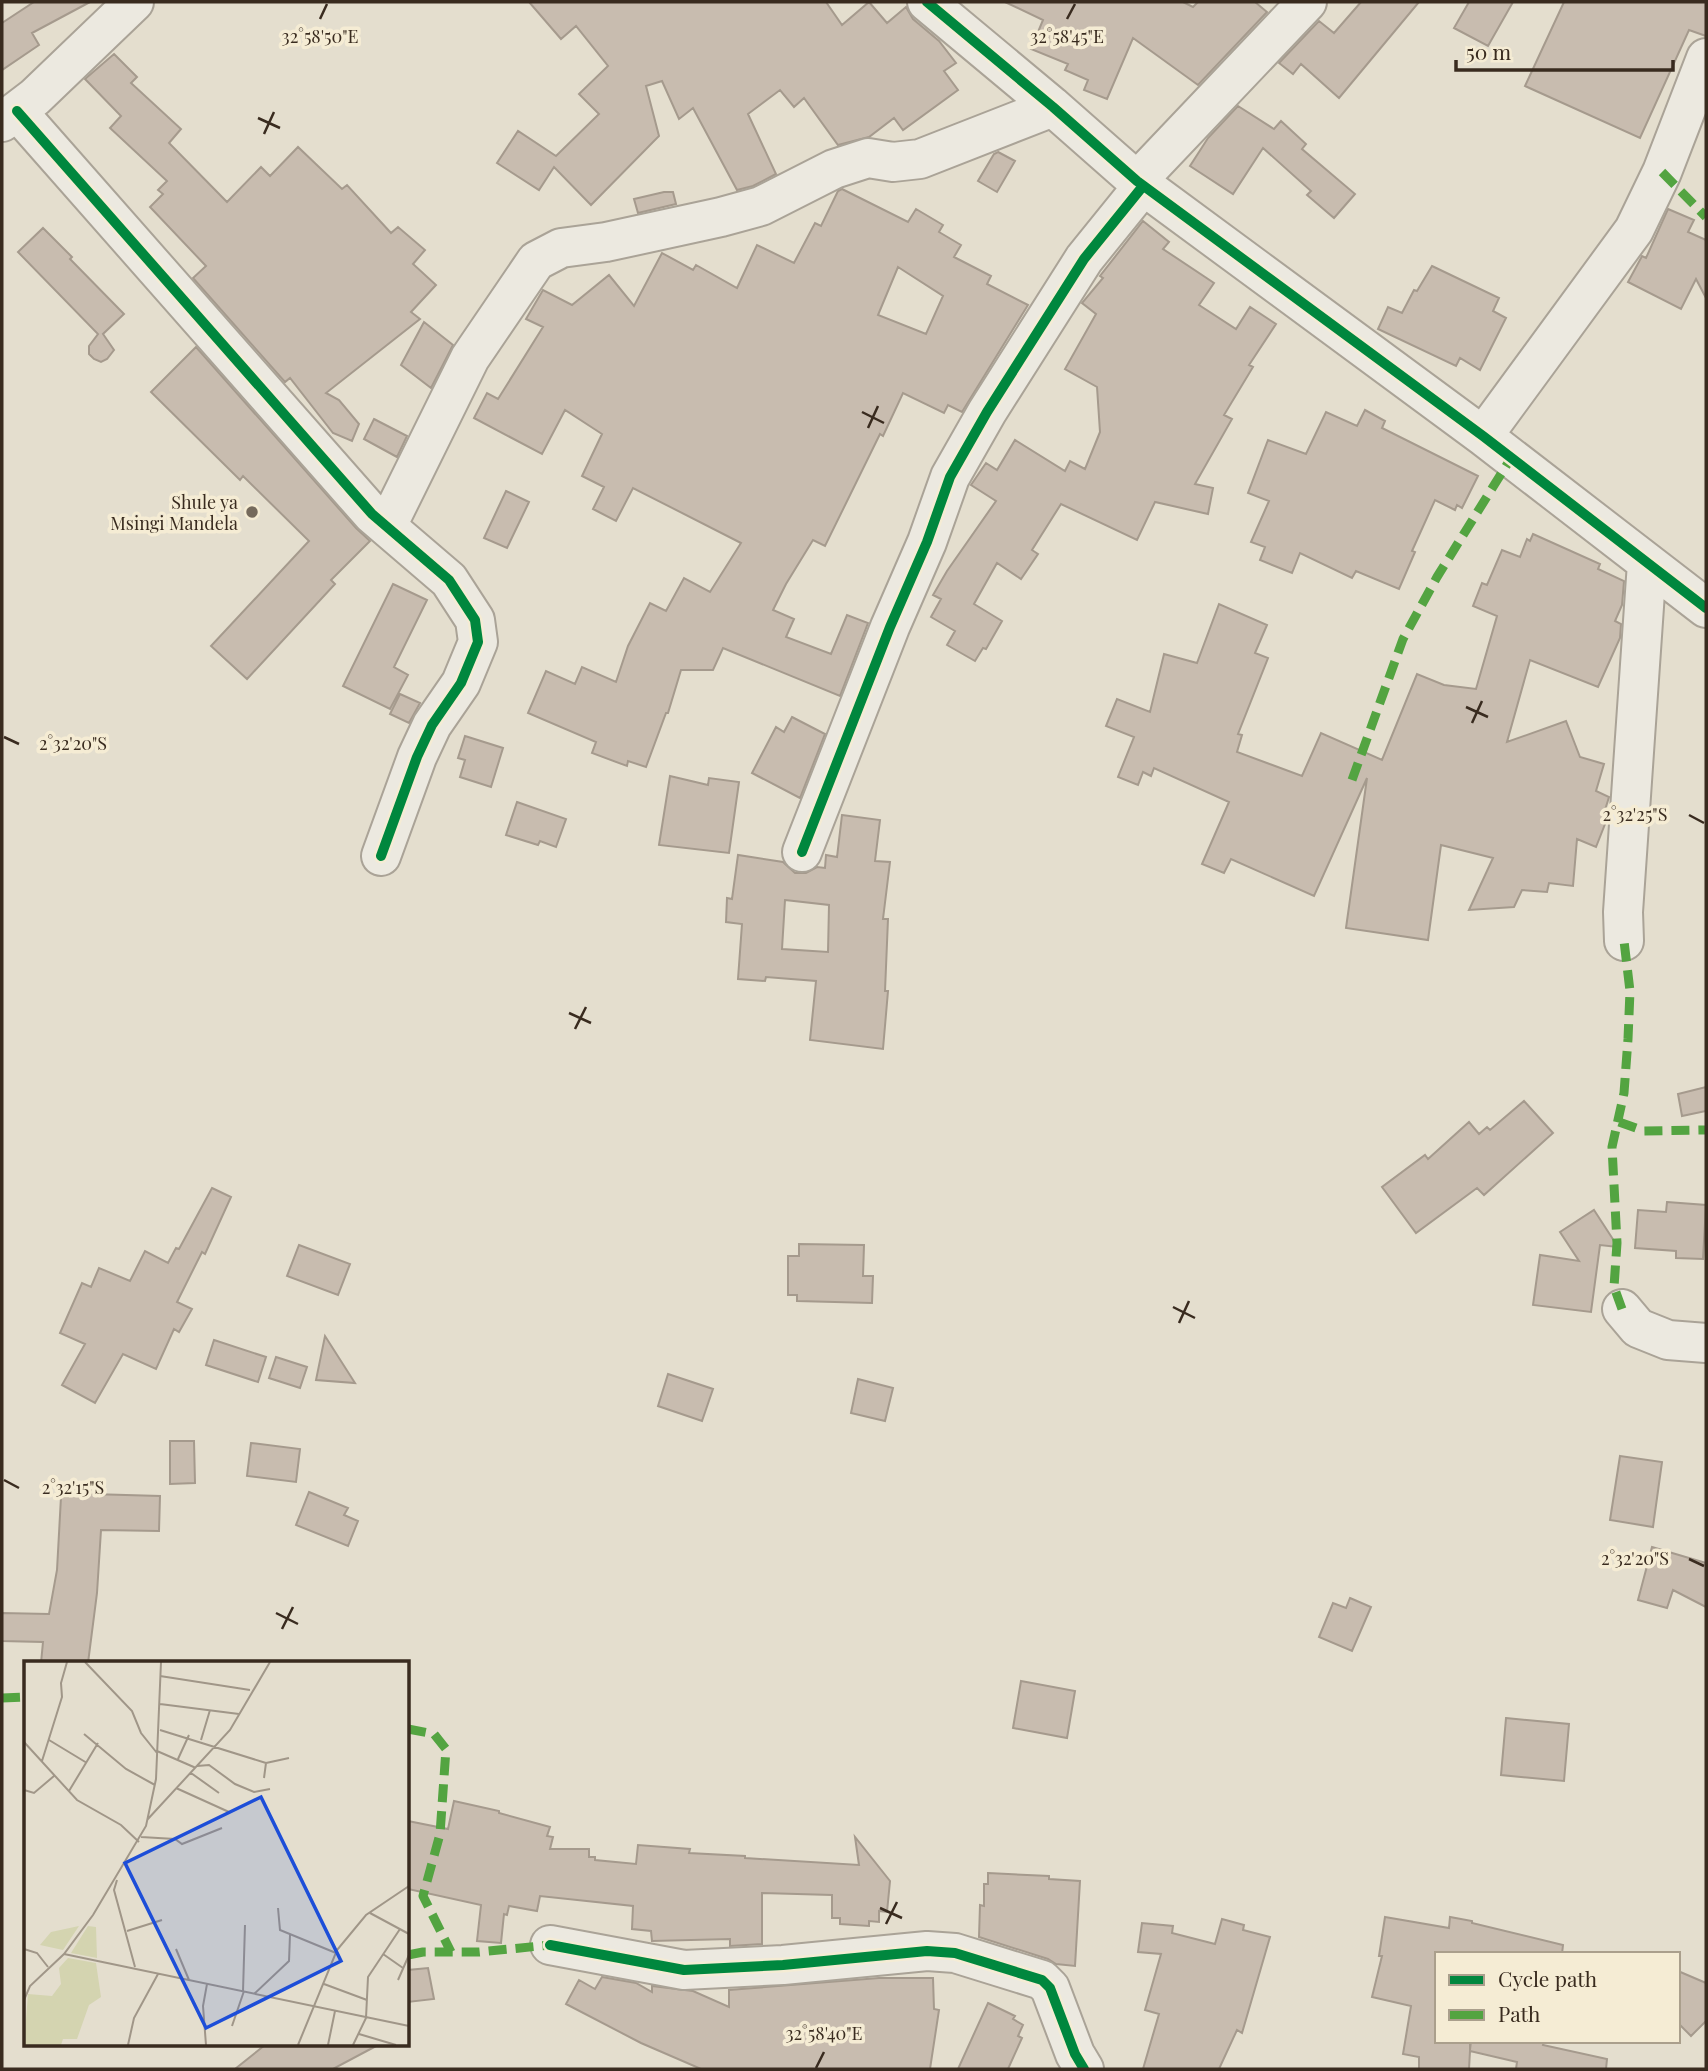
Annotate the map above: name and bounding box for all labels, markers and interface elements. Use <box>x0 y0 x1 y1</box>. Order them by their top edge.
text: 32°58'50"E <box>282 24 359 48</box>
text: 32°58'45"E <box>1030 24 1104 48</box>
scale bar <box>1456 28 1673 72</box>
text: 50 m <box>1466 37 1512 65</box>
place label: Shule ya Msingi Mandela <box>110 490 238 535</box>
marker: Shule ya Msingi Mandela <box>244 504 260 520</box>
text: 2°32'20"S <box>39 731 107 755</box>
text: 2°32'25"S <box>1603 802 1667 826</box>
text: 2°32'15"S <box>42 1475 104 1499</box>
text: 2°32'20"S <box>1601 1546 1669 1570</box>
inset map <box>24 1661 410 2046</box>
legend <box>1435 1952 1680 2043</box>
text: Cycle path <box>1498 1964 1598 1992</box>
text: Path <box>1498 1999 1541 2027</box>
text: 32°58'40"E <box>786 2021 863 2045</box>

